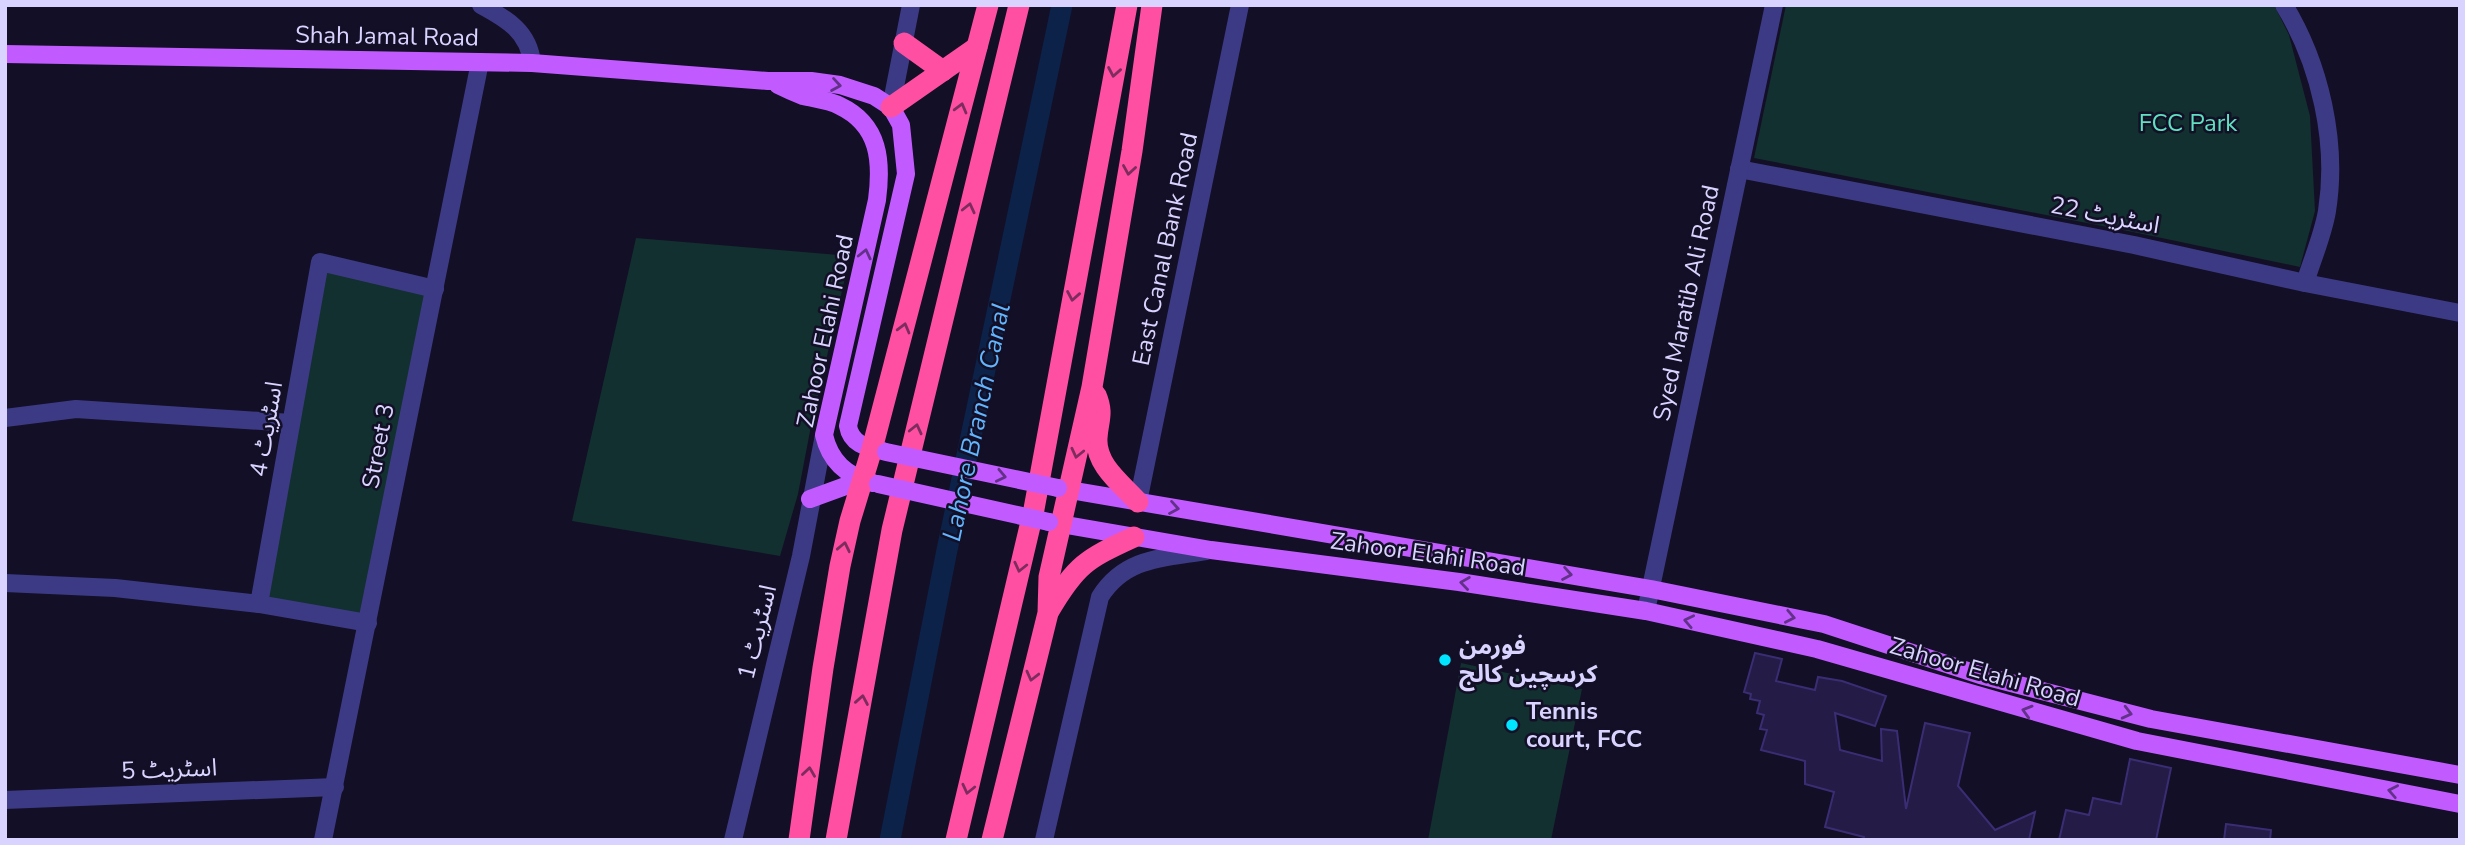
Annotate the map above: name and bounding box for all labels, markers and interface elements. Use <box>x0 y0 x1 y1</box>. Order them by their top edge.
street label: Shah Jamal Road <box>295 18 479 54</box>
one-way arrow <box>1108 66 1123 78</box>
one-way arrow <box>830 77 842 92</box>
one-way arrow <box>953 102 967 114</box>
park label: FCC Park <box>2139 107 2238 139</box>
street label: East Canal Bank Road <box>1125 130 1205 368</box>
one-way arrow <box>1122 164 1137 176</box>
street label: Syed Maratib Ali Road <box>1645 182 1727 424</box>
street label: اسٹریٹ 22 <box>2048 189 2162 241</box>
one-way arrow <box>961 202 975 214</box>
street label: Zahoor Elahi Road <box>789 231 861 431</box>
one-way arrow <box>857 248 872 260</box>
one-way arrow <box>1066 290 1081 302</box>
water label: Lahore Branch Canal <box>934 300 1019 544</box>
one-way arrow <box>896 322 910 334</box>
street label: اسٹریٹ 4 <box>242 379 290 479</box>
street label: Street 3 <box>354 401 402 491</box>
one-way arrow <box>908 423 922 435</box>
one-way arrow <box>1071 447 1085 459</box>
one-way arrow <box>995 468 1007 483</box>
one-way arrow <box>1168 500 1180 515</box>
street label: Zahoor Elahi Road <box>1328 524 1528 584</box>
one-way arrow <box>835 541 850 553</box>
one-way arrow <box>1014 561 1028 573</box>
one-way arrow <box>1561 566 1573 581</box>
one-way arrow <box>1459 576 1471 591</box>
street label: اسٹریٹ 1 <box>730 581 784 683</box>
one-way arrow <box>1784 608 1796 623</box>
one-way arrow <box>1683 614 1695 629</box>
place label: فورمن کرسچین کالج <box>1459 630 1599 692</box>
street label: Zahoor Elahi Road <box>1886 630 2084 714</box>
marker: فورمن کرسچین کالج <box>1437 652 1453 668</box>
one-way arrow <box>1026 670 1041 682</box>
one-way arrow <box>853 694 868 706</box>
place label: Tennis court, FCC <box>1526 695 1642 755</box>
one-way arrow <box>2021 704 2033 719</box>
one-way arrow <box>2121 705 2133 719</box>
marker: Tennis court, FCC <box>1504 717 1520 733</box>
street label: اسٹریٹ 5 <box>120 751 218 787</box>
one-way arrow <box>801 766 816 778</box>
one-way arrow <box>962 783 976 795</box>
one-way arrow <box>2387 784 2399 799</box>

